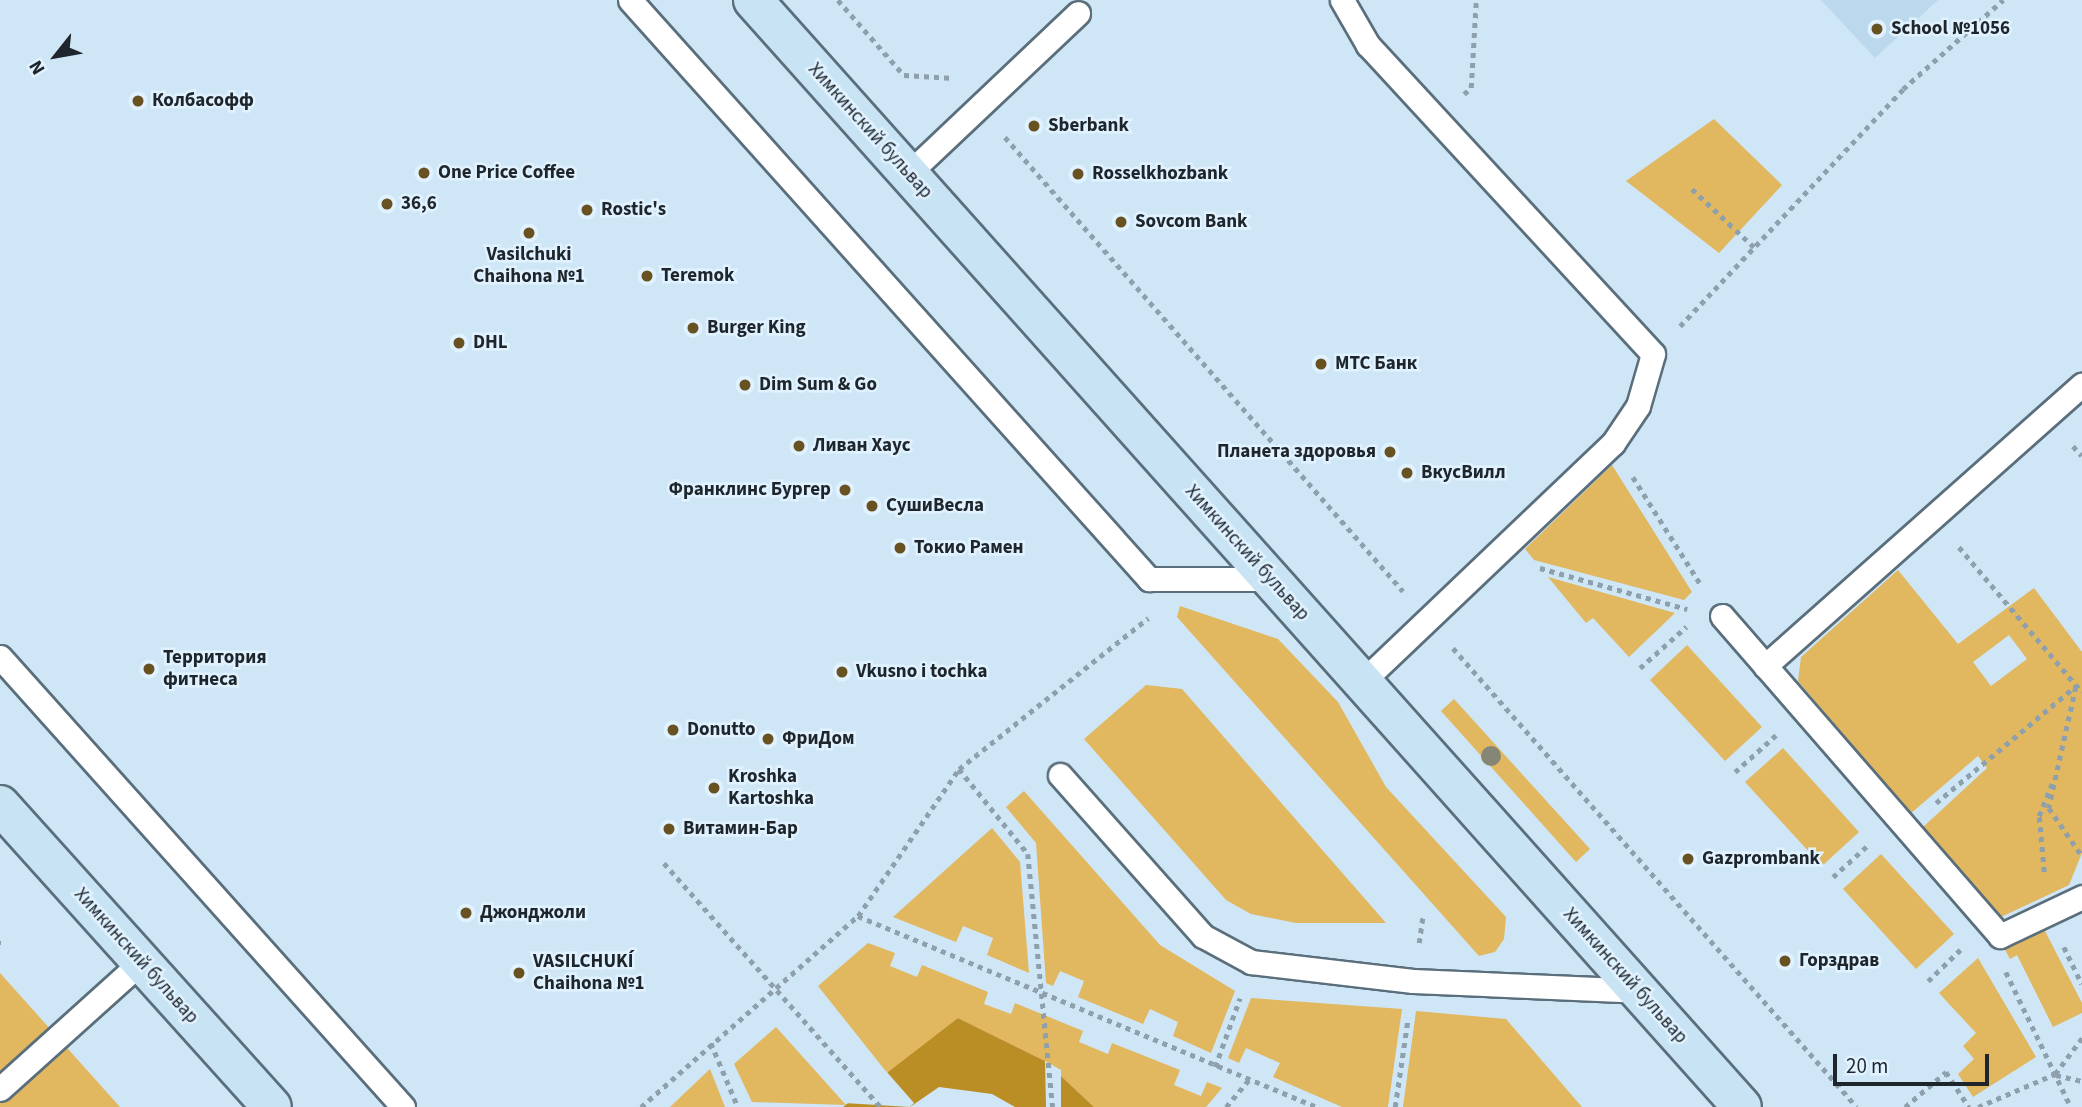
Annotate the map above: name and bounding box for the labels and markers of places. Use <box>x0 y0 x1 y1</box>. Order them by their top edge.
place label: School №1056 <box>1891 18 2010 40</box>
marker: School №1056 <box>1869 21 1885 37</box>
place label: Колбасофф <box>152 90 254 112</box>
marker: Колбасофф <box>130 93 146 109</box>
place label: Sberbank <box>1048 115 1129 137</box>
marker: Sberbank <box>1026 118 1042 134</box>
place label: One Price Coffee <box>438 162 575 184</box>
place label: Rosselkhozbank <box>1092 163 1228 185</box>
marker: One Price Coffee <box>416 165 432 181</box>
marker: Rosselkhozbank <box>1070 166 1086 182</box>
place label: 36,6 <box>401 193 437 215</box>
marker: 36,6 <box>379 196 395 212</box>
place label: Rostic's <box>601 199 666 221</box>
marker: Rostic's <box>579 202 595 218</box>
place label: Sovcom Bank <box>1135 211 1248 233</box>
marker: Sovcom Bank <box>1113 214 1129 230</box>
marker: Vasilchuki Chaihona №1 <box>521 225 537 241</box>
place label: Vasilchuki Chaihona №1 <box>473 244 585 288</box>
place label: Teremok <box>661 265 734 287</box>
marker: Teremok <box>639 268 655 284</box>
place label: Burger King <box>707 317 806 339</box>
marker: Burger King <box>685 320 701 336</box>
place label: DHL <box>473 332 508 354</box>
marker: DHL <box>451 335 467 351</box>
place label: МТС Банк <box>1335 353 1417 375</box>
marker: МТС Банк <box>1313 356 1329 372</box>
place label: Dim Sum & Go <box>759 374 877 396</box>
marker: Dim Sum & Go <box>737 377 753 393</box>
place label: Ливан Хаус <box>813 435 911 457</box>
marker: Ливан Хаус <box>791 438 807 454</box>
place label: Планета здоровья <box>1217 441 1376 463</box>
marker: Планета здоровья <box>1382 444 1398 460</box>
place label: ВкусВилл <box>1421 462 1506 484</box>
marker: ВкусВилл <box>1399 465 1415 481</box>
place label: Франклинс Бургер <box>668 479 831 501</box>
marker: Франклинс Бургер <box>837 482 853 498</box>
place label: СушиВесла <box>886 495 984 517</box>
marker: СушиВесла <box>864 498 880 514</box>
place label: Токио Рамен <box>914 537 1024 559</box>
marker: Токио Рамен <box>892 540 908 556</box>
place label: Территория фитнеса <box>163 647 267 691</box>
marker: Территория фитнеса <box>141 661 157 677</box>
place label: Vkusno i tochka <box>856 661 988 683</box>
marker: Vkusno i tochka <box>834 664 850 680</box>
place label: Donutto <box>687 719 756 741</box>
marker: Donutto <box>665 722 681 738</box>
place label: ФриДом <box>782 728 855 750</box>
marker: ФриДом <box>760 731 776 747</box>
place label: Kroshka Kartoshka <box>728 766 814 810</box>
marker: Kroshka Kartoshka <box>706 780 722 796</box>
place label: Витамин-Бар <box>683 818 798 840</box>
marker: Витамин-Бар <box>661 821 677 837</box>
place label: Gazprombank <box>1702 848 1820 870</box>
marker: Gazprombank <box>1680 851 1696 867</box>
place label: Джонджоли <box>480 902 586 924</box>
marker: Джонджоли <box>458 905 474 921</box>
place label: Горздрав <box>1799 950 1879 972</box>
place label: VASILCHUKÍ Chaihona №1 <box>533 951 645 995</box>
marker: Горздрав <box>1777 953 1793 969</box>
marker: VASILCHUKÍ Chaihona №1 <box>511 965 527 981</box>

